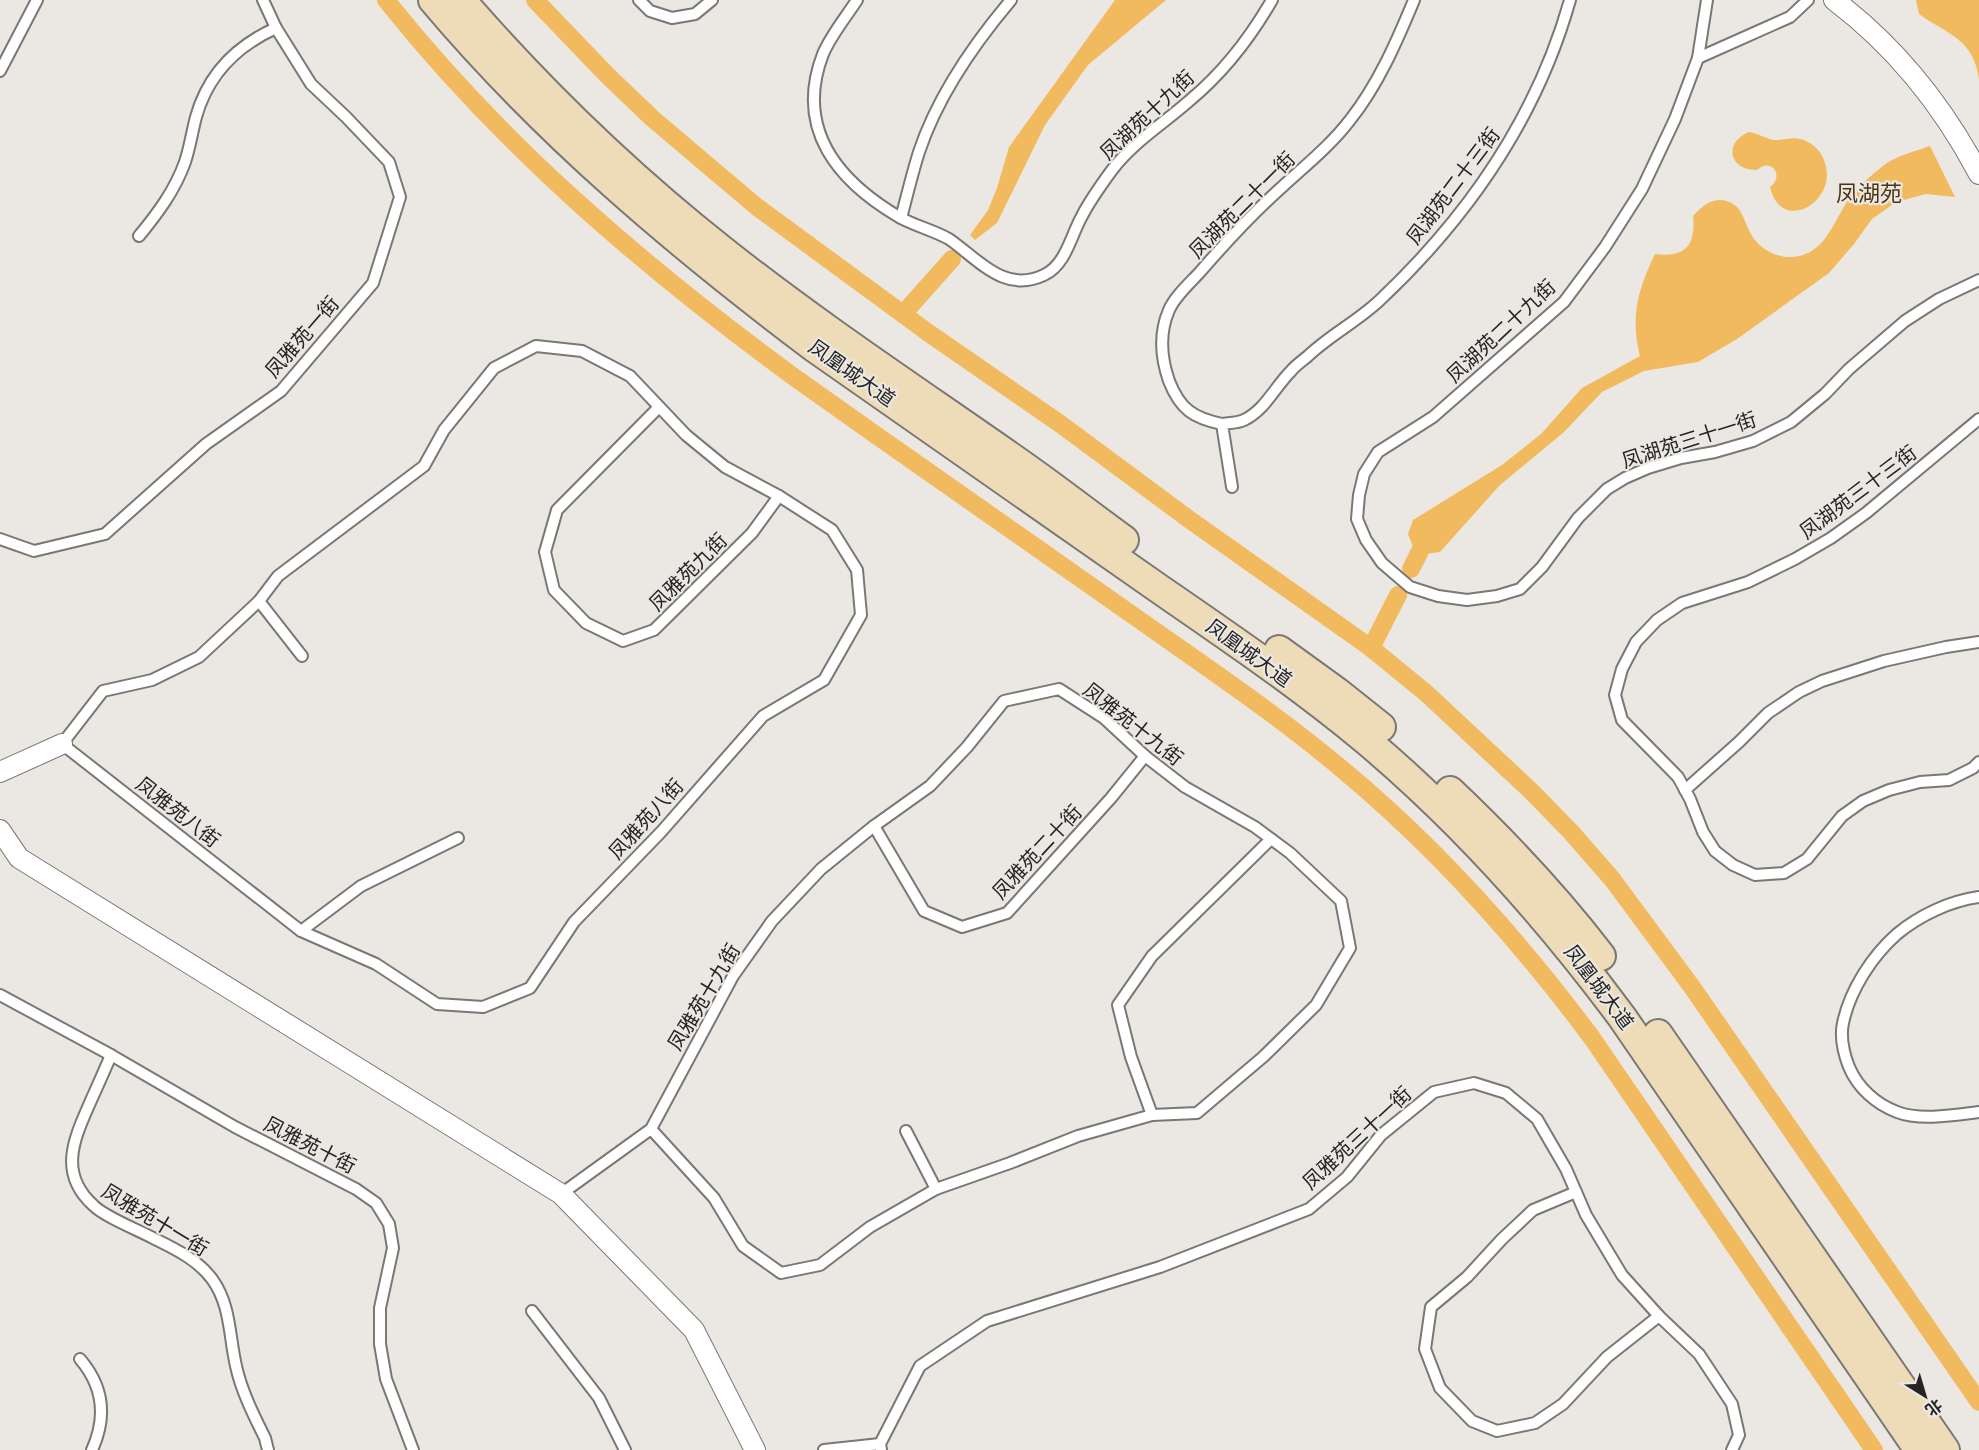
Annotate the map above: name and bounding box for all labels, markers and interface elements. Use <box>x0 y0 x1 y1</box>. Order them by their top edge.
street label: 凤湖苑十九街 <box>1096 66 1201 167</box>
street label: 凤湖苑二十三街 <box>1402 123 1507 251</box>
street label: 凤湖苑二十一街 <box>1185 148 1302 265</box>
district label: 凤湖苑 <box>1836 182 1902 209</box>
street label: 凤湖苑二十九街 <box>1442 275 1562 390</box>
street label: 凤雅苑一街 <box>261 292 346 385</box>
street label: 凤凰城大道 <box>802 335 899 414</box>
street label: 凤湖苑三十一街 <box>1619 408 1760 476</box>
street label: 凤湖苑三十三街 <box>1795 441 1923 546</box>
street label: 凤雅苑九街 <box>645 529 734 618</box>
street label: 凤凰城大道 <box>1200 615 1296 695</box>
street label: 凤雅苑十九街 <box>1076 678 1187 773</box>
street label: 凤雅苑八街 <box>129 773 224 855</box>
street label: 凤雅苑八街 <box>604 774 691 866</box>
street label: 凤雅苑二十街 <box>988 801 1089 906</box>
street label: 凤雅苑十九街 <box>664 940 748 1056</box>
street label: 凤凰城大道 <box>1557 940 1638 1036</box>
street label: 凤雅苑三十一街 <box>1298 1082 1418 1197</box>
street label: 凤雅苑十街 <box>259 1112 360 1181</box>
street label: 凤雅苑十一街 <box>96 1180 212 1264</box>
north arrow <box>1895 1366 1955 1426</box>
text: 北 <box>1920 1394 1945 1419</box>

